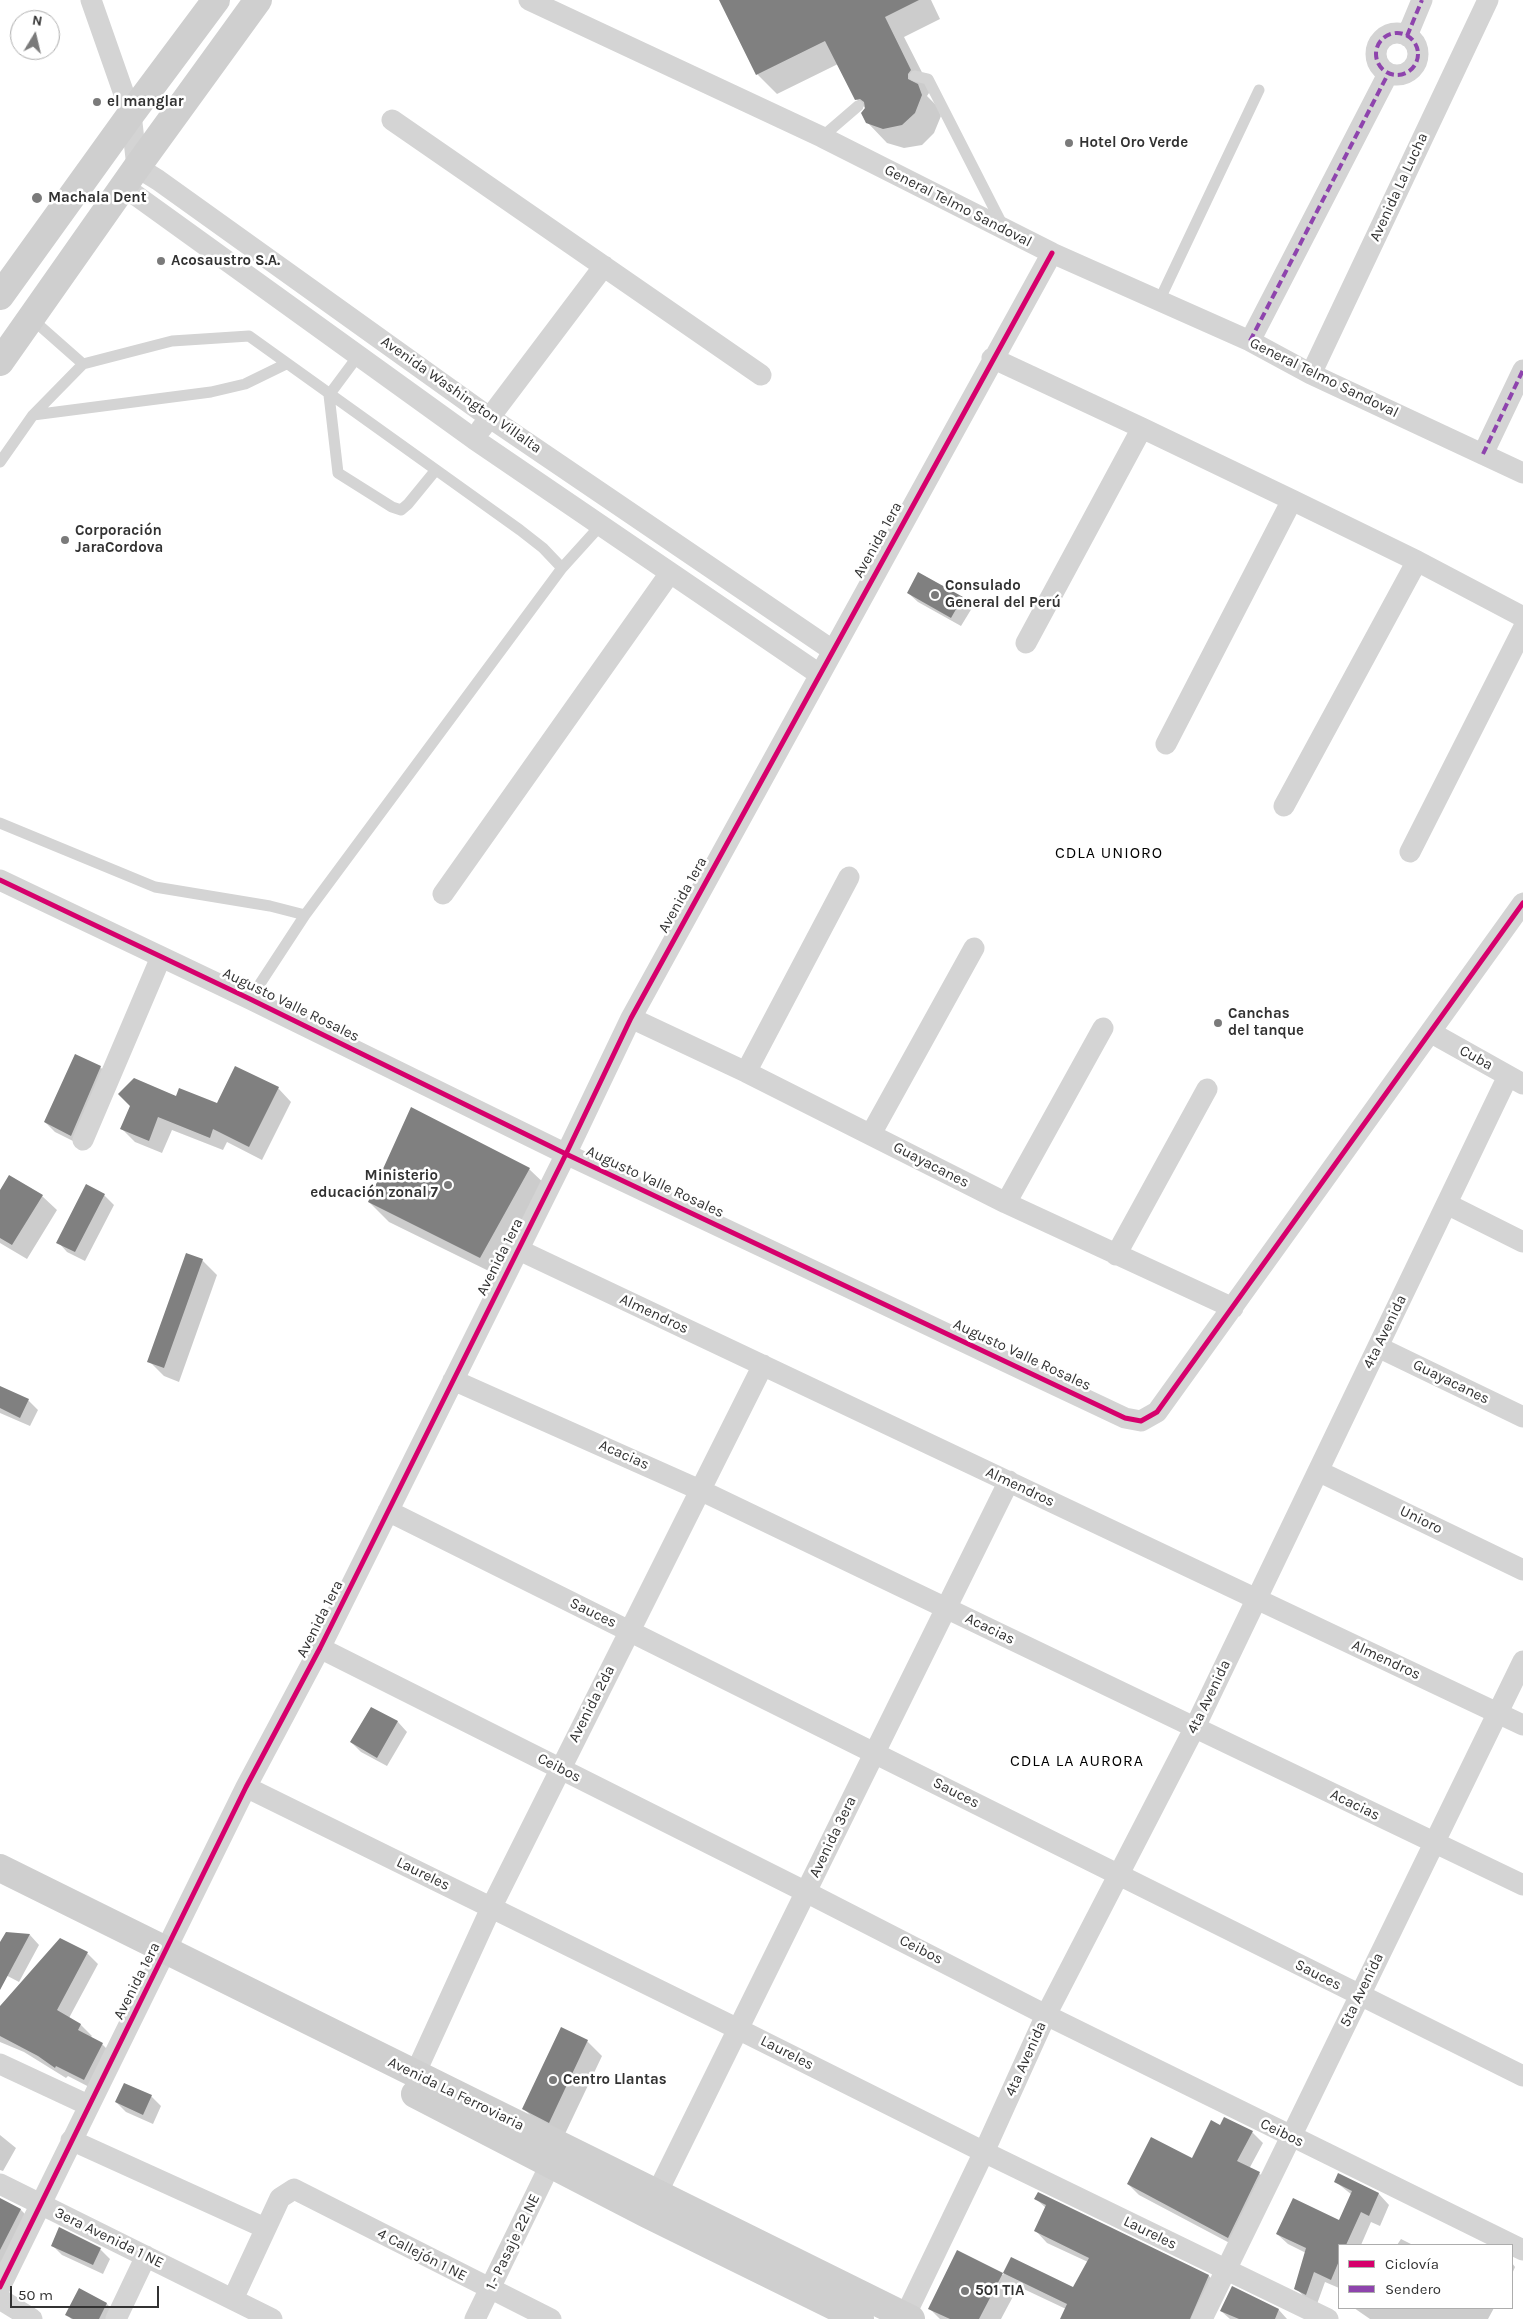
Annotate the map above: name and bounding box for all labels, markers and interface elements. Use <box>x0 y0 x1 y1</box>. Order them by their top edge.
north arrow <box>10 10 60 60</box>
text: N <box>31 11 44 30</box>
place label: el manglar <box>107 93 184 111</box>
marker: el manglar <box>91 96 103 108</box>
street label: Avenida La Lucha <box>1366 130 1432 244</box>
place label: Hotel Oro Verde <box>1079 134 1188 152</box>
marker: Hotel Oro Verde <box>1063 137 1075 149</box>
street label: General Telmo Sandoval <box>881 161 1035 251</box>
place label: Machala Dent <box>48 189 147 207</box>
marker: Machala Dent <box>30 191 44 205</box>
place label: Acosaustro S.A. <box>171 252 280 270</box>
marker: Acosaustro S.A. <box>155 255 167 267</box>
street label: Avenida Washington Villalta <box>377 333 545 457</box>
street label: General Telmo Sandoval <box>1247 334 1401 422</box>
street label: Avenida 1era <box>850 499 906 581</box>
place label: Corporación JaraCordova <box>75 522 163 557</box>
marker: Corporación JaraCordova <box>59 534 71 546</box>
place label: Consulado General del Perú <box>945 577 1061 612</box>
marker: Consulado General del Perú <box>929 589 941 601</box>
district label: CDLA UNIORO <box>1054 843 1164 863</box>
street label: Avenida 1era <box>655 854 711 936</box>
street label: Augusto Valle Rosales <box>220 964 362 1046</box>
place label: Canchas del tanque <box>1228 1005 1304 1040</box>
marker: Canchas del tanque <box>1212 1017 1224 1029</box>
street label: Cuba <box>1456 1042 1496 1074</box>
street label: Guayacanes <box>890 1138 972 1192</box>
street label: Augusto Valle Rosales <box>583 1142 727 1222</box>
place label: Ministerio educación zonal 7 <box>310 1167 438 1202</box>
marker: Ministerio educación zonal 7 <box>442 1179 454 1191</box>
street label: Avenida 1era <box>473 1215 527 1299</box>
street label: Almendros <box>617 1290 691 1338</box>
street label: 4ta Avenida <box>1359 1292 1411 1372</box>
street label: Augusto Valle Rosales <box>950 1315 1094 1395</box>
street label: Guayacanes <box>1410 1356 1492 1408</box>
street label: Acacias <box>596 1436 652 1474</box>
street label: Almendros <box>983 1463 1057 1511</box>
street label: Unioro <box>1397 1502 1445 1538</box>
street label: Avenida 1era <box>293 1577 347 1661</box>
street label: Sauces <box>567 1594 619 1632</box>
street label: Acacias <box>962 1609 1018 1649</box>
street label: Almendros <box>1349 1636 1423 1684</box>
street label: 4ta Avenida <box>1183 1657 1235 1737</box>
street label: Avenida 2da <box>565 1663 619 1745</box>
street label: Ceibos <box>534 1749 584 1787</box>
district label: CDLA LA AURORA <box>1008 1751 1146 1771</box>
street label: Sauces <box>930 1774 982 1812</box>
street label: Acacias <box>1327 1785 1383 1825</box>
street label: Avenida 3era <box>806 1794 860 1880</box>
street label: Laureles <box>393 1853 453 1895</box>
street label: Ceibos <box>896 1931 946 1969</box>
street label: Avenida 1era <box>110 1939 164 2023</box>
street label: 5ta Avenida <box>1336 1950 1388 2030</box>
street label: Sauces <box>1292 1956 1344 1994</box>
street label: 4ta Avenida <box>1002 2019 1050 2099</box>
street label: Laureles <box>757 2032 817 2074</box>
street label: Avenida La Ferroviaria <box>385 2053 527 2135</box>
place label: Centro Llantas <box>563 2071 667 2089</box>
marker: Centro Llantas <box>547 2074 559 2086</box>
street label: Ceibos <box>1257 2115 1307 2151</box>
street label: 1.- Pasaje 22 NE <box>482 2191 544 2293</box>
street label: 3era Avenida 1 NE <box>52 2204 166 2272</box>
street label: Laureles <box>1120 2212 1180 2254</box>
street label: 4 Callejón 1 NE <box>374 2225 470 2285</box>
legend <box>1338 2244 1513 2309</box>
text: Ciclovía <box>1385 2255 1439 2273</box>
scale bar <box>12 2276 161 2308</box>
text: Sendero <box>1385 2280 1441 2298</box>
place label: 501 TIA <box>975 2282 1024 2300</box>
marker: 501 TIA <box>959 2285 971 2297</box>
text: 50 m <box>18 2286 53 2304</box>

